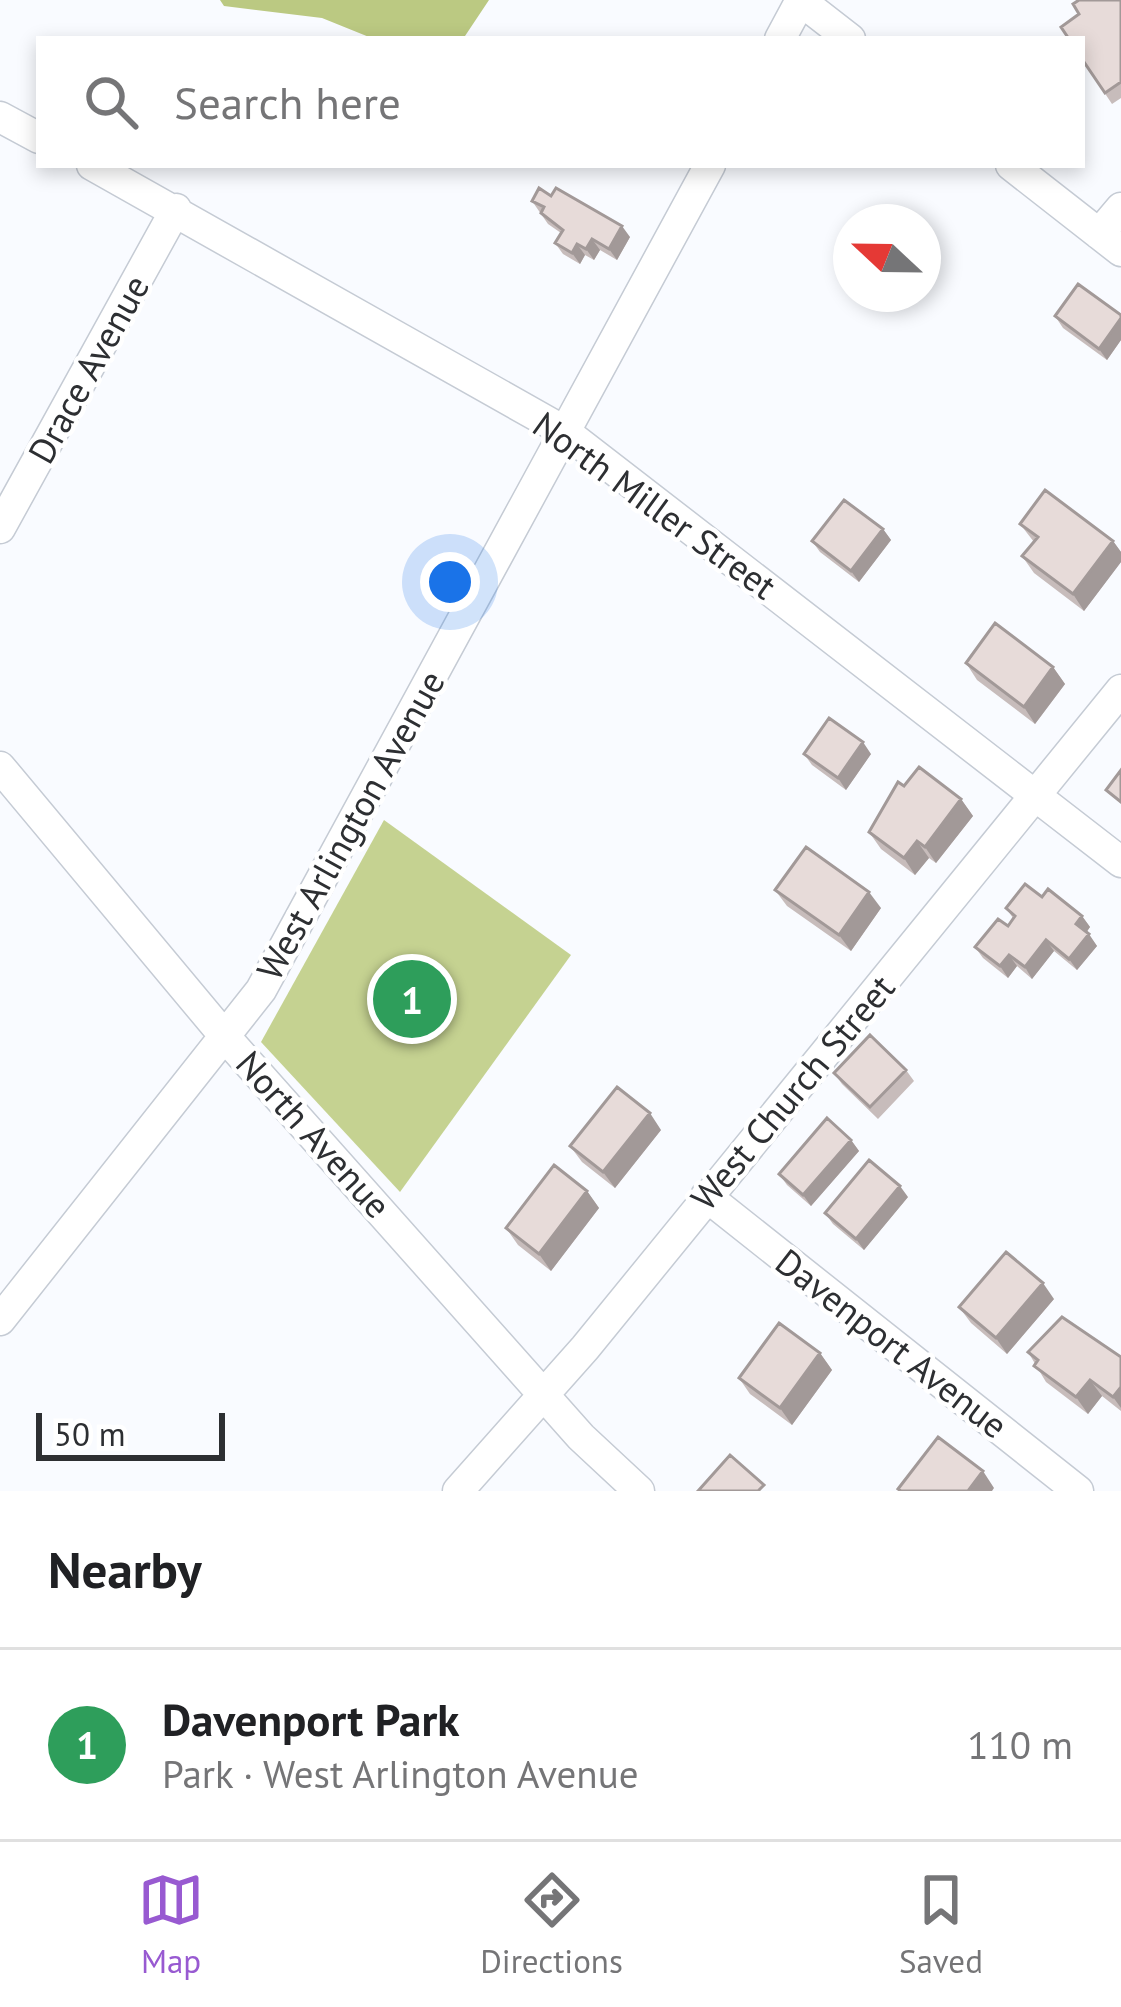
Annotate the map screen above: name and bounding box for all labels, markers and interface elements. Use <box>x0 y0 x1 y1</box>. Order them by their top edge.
search box <box>36 36 1085 168</box>
icon: search <box>78 69 144 135</box>
text: Search here <box>174 73 401 131</box>
north arrow <box>833 204 941 312</box>
street label: Drace Avenue <box>17 267 159 471</box>
street label: North Miller Street <box>524 401 786 609</box>
your location <box>420 552 480 612</box>
street label: West Arlington Avenue <box>245 662 455 988</box>
pin: 1 <box>373 954 451 1044</box>
street label: West Church Street <box>680 965 904 1219</box>
street label: North Avenue <box>226 1040 402 1228</box>
street label: Davenport Avenue <box>767 1238 1017 1448</box>
scale bar <box>36 1407 225 1460</box>
text: 50 m <box>54 1412 126 1455</box>
text: Nearby <box>48 1536 202 1602</box>
text: Davenport Park <box>162 1690 459 1748</box>
text: 1 <box>76 1719 98 1770</box>
text: 110 m <box>967 1719 1073 1770</box>
text: Park · West Arlington Avenue <box>162 1748 639 1799</box>
tab: Map <box>138 1867 204 1982</box>
tab: Directions <box>480 1867 623 1982</box>
tab: Saved <box>899 1867 983 1982</box>

